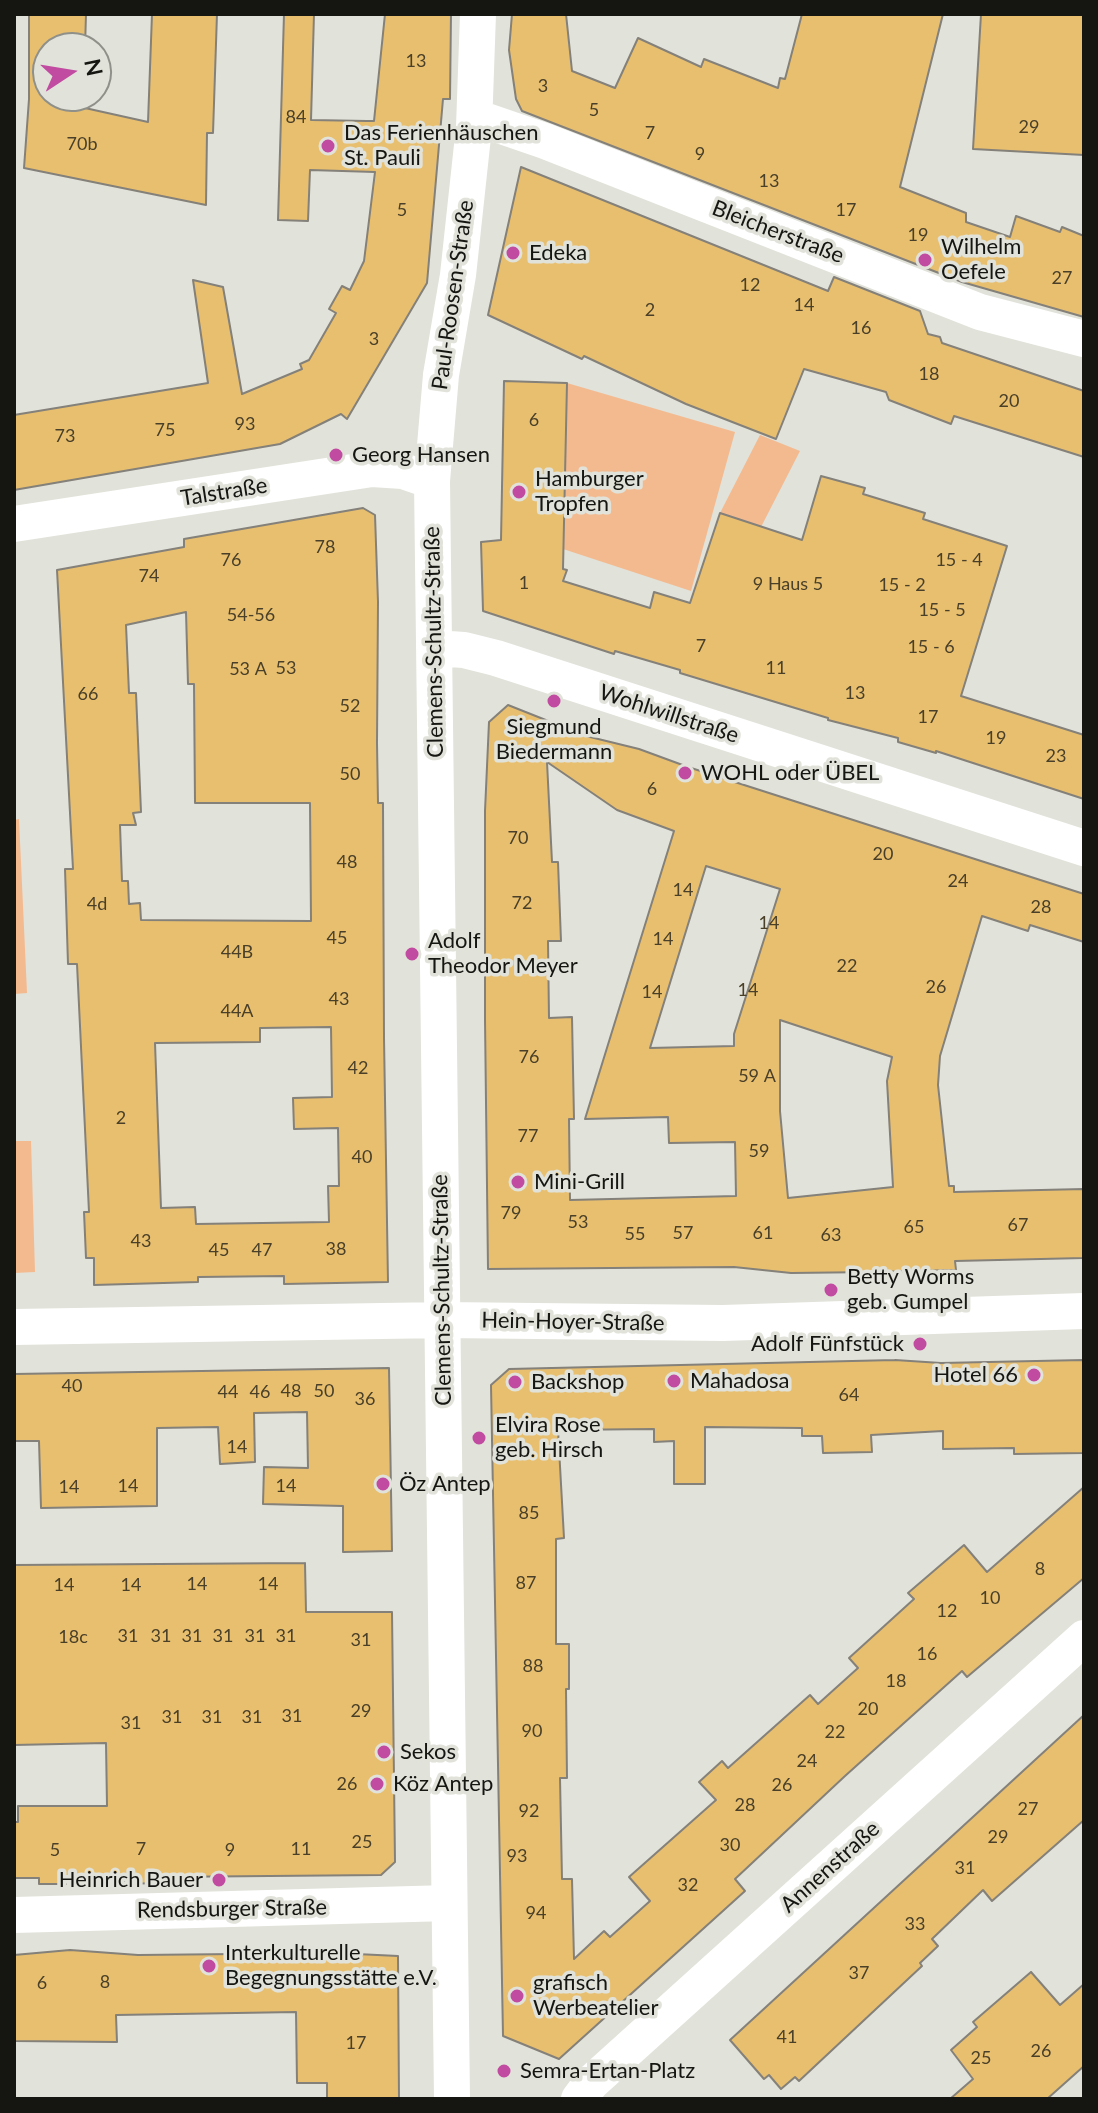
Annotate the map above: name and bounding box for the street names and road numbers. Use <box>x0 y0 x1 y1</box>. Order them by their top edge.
street label: Bleicherstraße <box>708 195 848 269</box>
street label: Paul-Roosen-Straße <box>427 198 479 392</box>
street label: Talstraße <box>179 472 269 512</box>
street label: Clemens-Schultz-Straße <box>419 526 449 758</box>
street label: Wohlwillstraße <box>596 679 742 749</box>
street label: Clemens-Schultz-Straße <box>427 1174 457 1406</box>
street label: Hein-Hoyer-Straße <box>481 1307 665 1337</box>
street label: Annenstraße <box>775 1816 885 1918</box>
street label: Rendsburger Straße <box>137 1894 327 1924</box>

